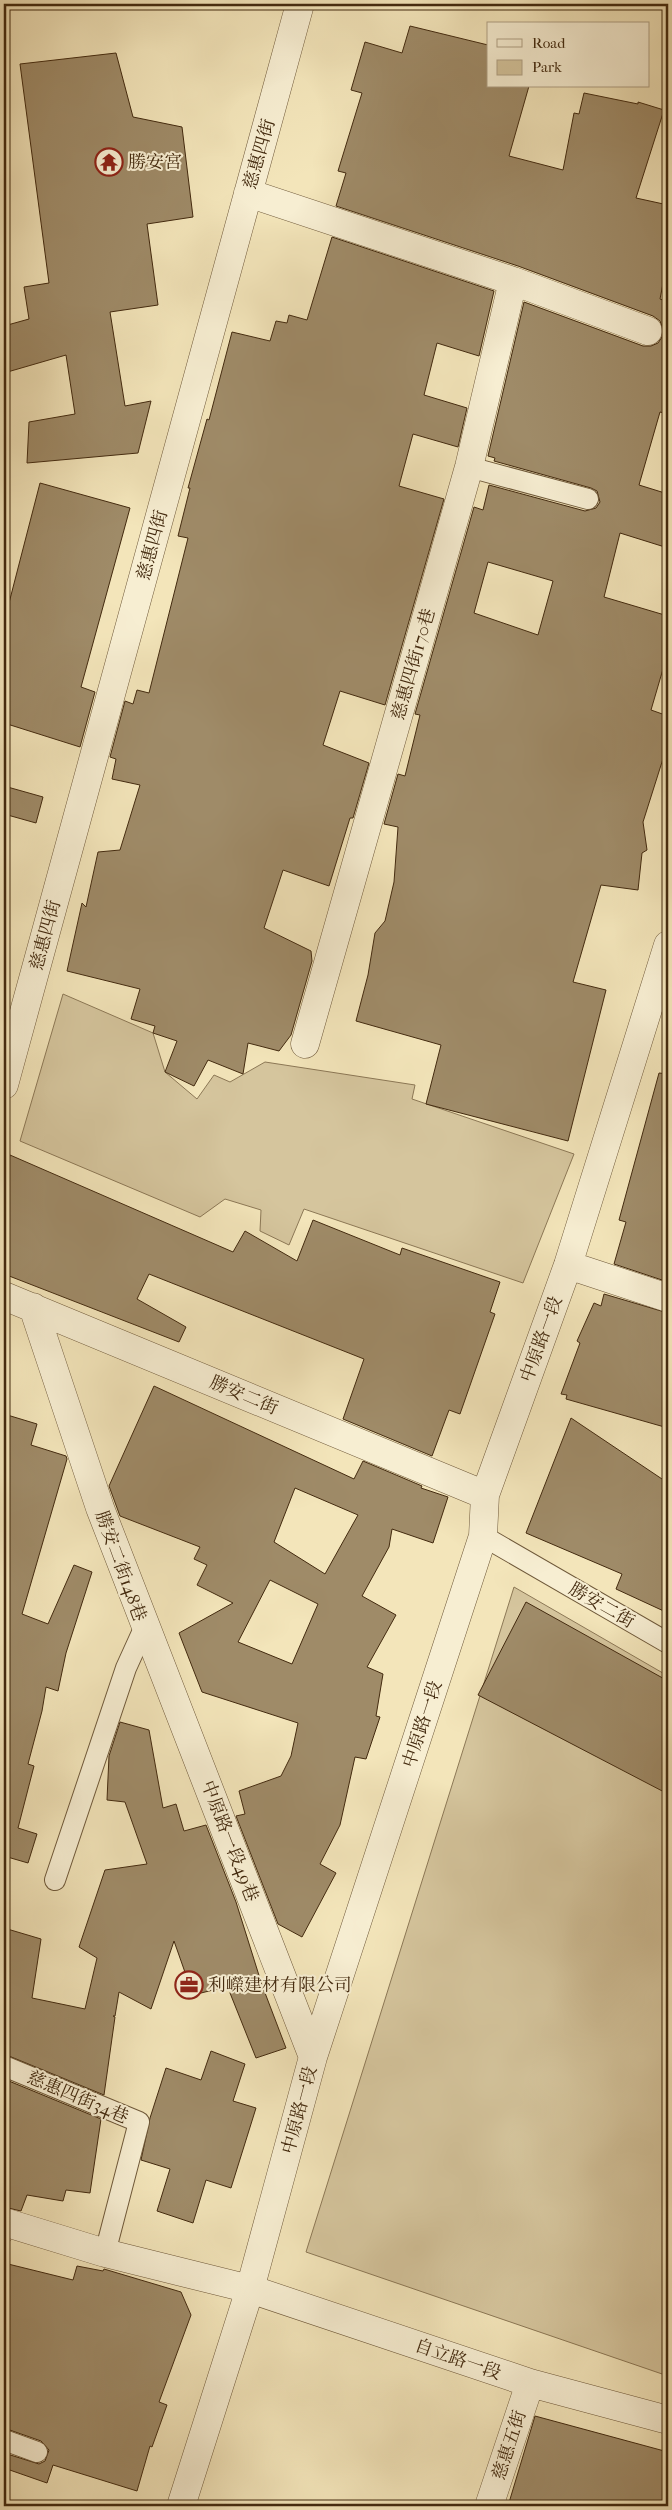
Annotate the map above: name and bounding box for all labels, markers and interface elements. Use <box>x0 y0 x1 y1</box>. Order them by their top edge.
legend <box>487 22 650 88</box>
text: Road <box>532 34 566 52</box>
text: Park <box>532 58 562 76</box>
street label: 慈惠四街 <box>239 117 279 192</box>
temple icon: 勝安宮 <box>94 147 124 177</box>
place label: 勝安宮 <box>128 152 182 173</box>
street label: 慈惠四街 <box>133 508 172 583</box>
street label: 慈惠四街170巷 <box>388 606 439 722</box>
street label: 慈惠四街 <box>26 898 65 973</box>
street label: 中原路一段 <box>516 1293 567 1385</box>
street label: 勝安二街 <box>207 1372 281 1419</box>
street label: 勝安二街148巷 <box>91 1508 150 1624</box>
street label: 勝安二街 <box>565 1578 638 1633</box>
street label: 中原路一段 <box>399 1678 446 1770</box>
street label: 中原路一段49巷 <box>197 1778 262 1905</box>
office icon: 利嶸建材有限公司 <box>174 1970 204 2000</box>
place label: 利嶸建材有限公司 <box>208 1975 352 1996</box>
street label: 中原路一段 <box>278 2064 321 2156</box>
street label: 慈惠四街34巷 <box>24 2067 132 2128</box>
street label: 自立路一段 <box>412 2335 504 2384</box>
street label: 慈惠五街 <box>488 2408 531 2483</box>

